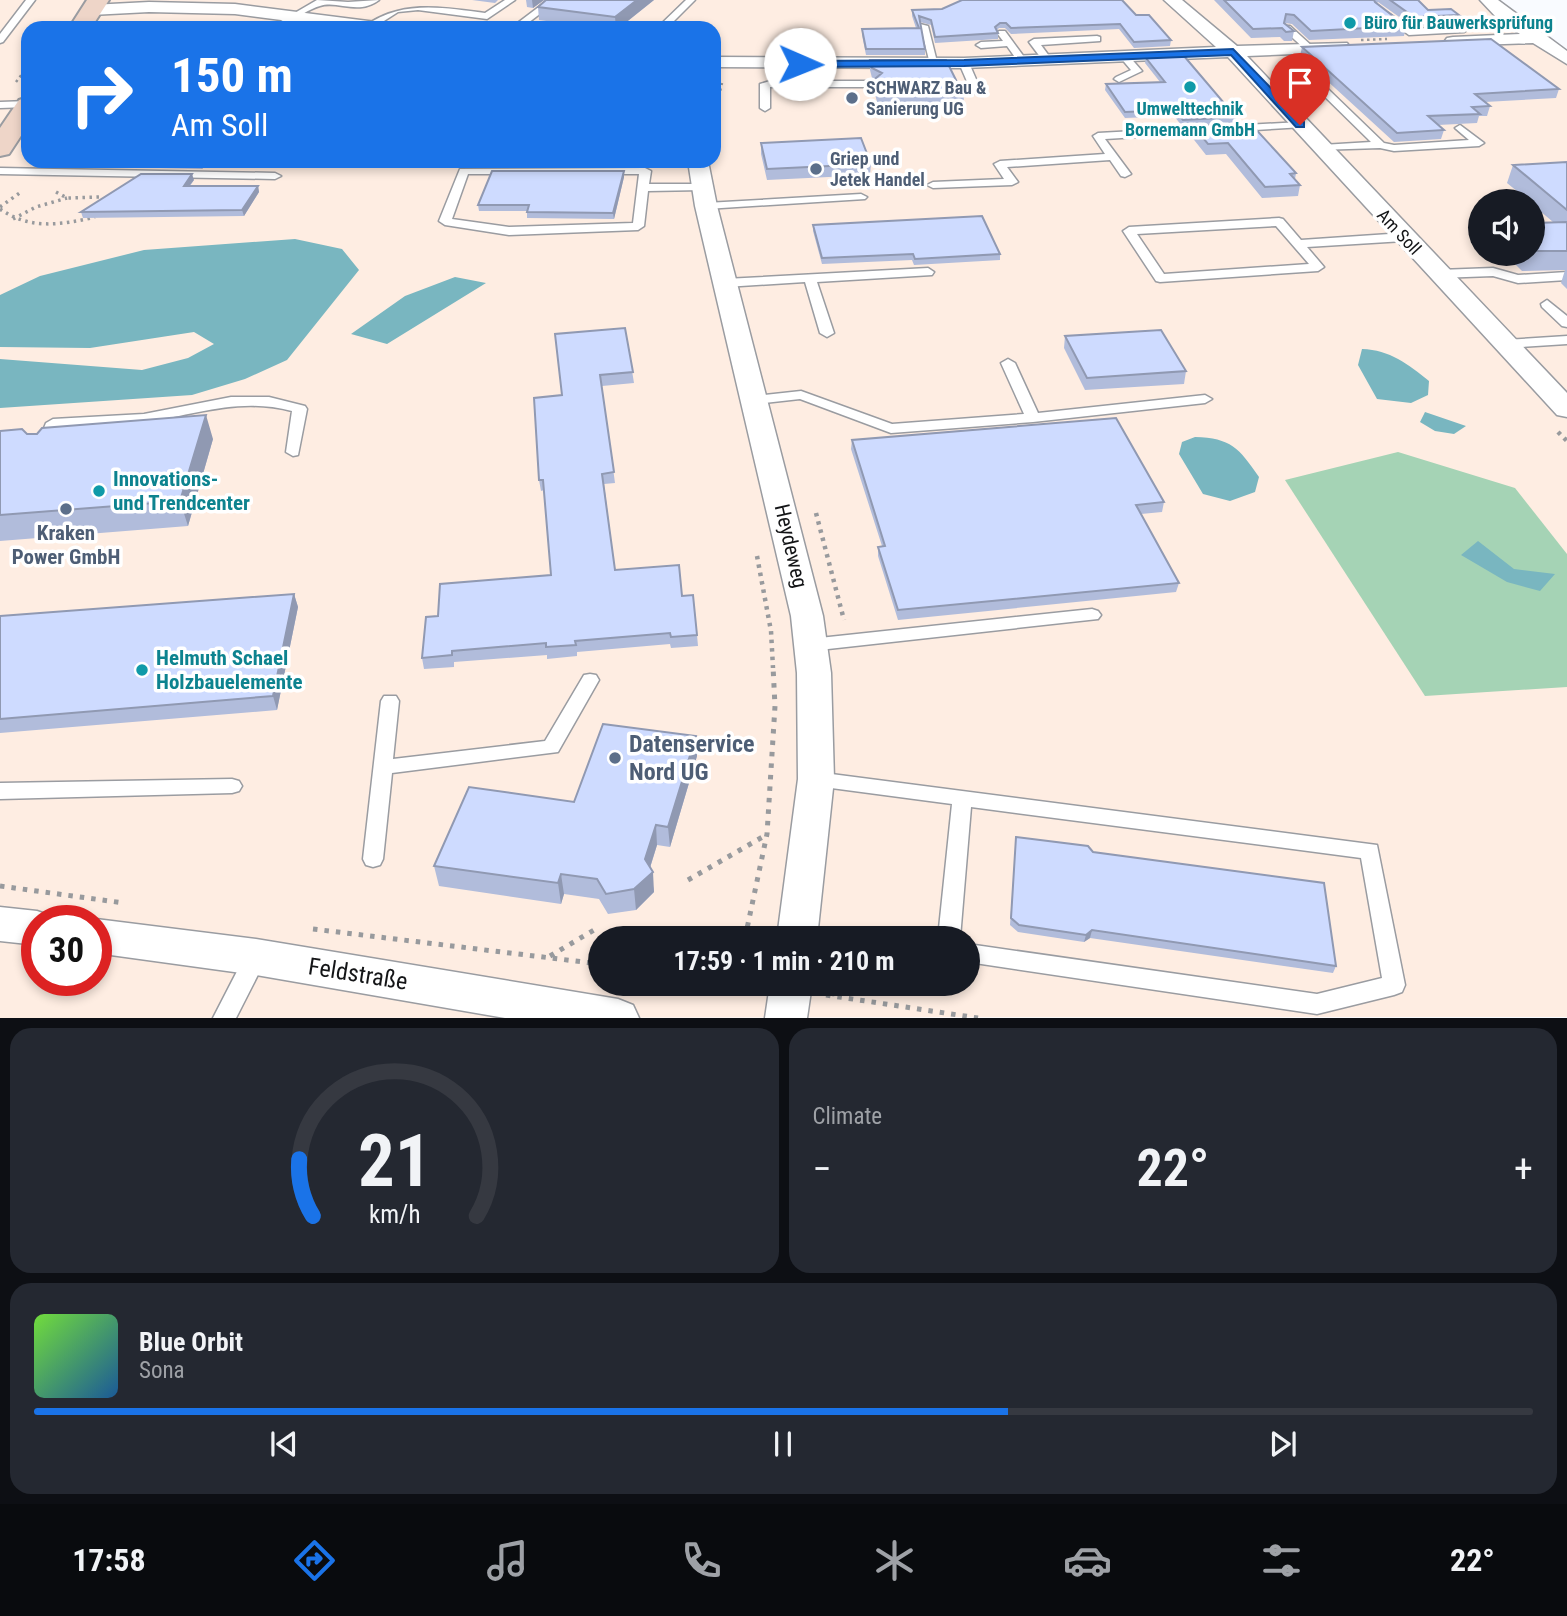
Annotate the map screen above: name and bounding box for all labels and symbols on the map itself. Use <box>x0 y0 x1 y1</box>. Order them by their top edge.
place label: Büro für Bauwerksprüfung <box>1364 12 1553 33</box>
marker: Büro für Bauwerksprüfung <box>1342 15 1358 31</box>
position arrow <box>763 27 837 101</box>
pin <box>1270 53 1330 125</box>
place label: SCHWARZ Bau & Sanierung UG <box>866 77 987 119</box>
marker: Umwelttechnik Bornemann GmbH <box>1182 79 1198 95</box>
marker: SCHWARZ Bau & Sanierung UG <box>844 90 860 106</box>
place label: Umwelttechnik Bornemann GmbH <box>1125 98 1255 140</box>
place label: Griep und Jetek Handel <box>830 148 925 190</box>
marker: Griep und Jetek Handel <box>808 161 824 177</box>
street label: Am Soll <box>1373 204 1426 259</box>
place label: Innovations- und Trendcenter <box>113 467 250 515</box>
marker: Innovations- und Trendcenter <box>91 483 107 499</box>
marker: Kraken Power GmbH <box>58 501 74 517</box>
street label: Heydeweg <box>770 502 812 590</box>
place label: Kraken Power GmbH <box>12 521 120 569</box>
place label: Helmuth Schael Holzbauelemente <box>156 646 303 694</box>
marker: Helmuth Schael Holzbauelemente <box>134 662 150 678</box>
place label: Datenservice Nord UG <box>629 730 754 786</box>
marker: Datenservice Nord UG <box>607 750 623 766</box>
speed limit sign: 30 <box>21 905 112 996</box>
street label: Feldstraße <box>306 952 410 996</box>

